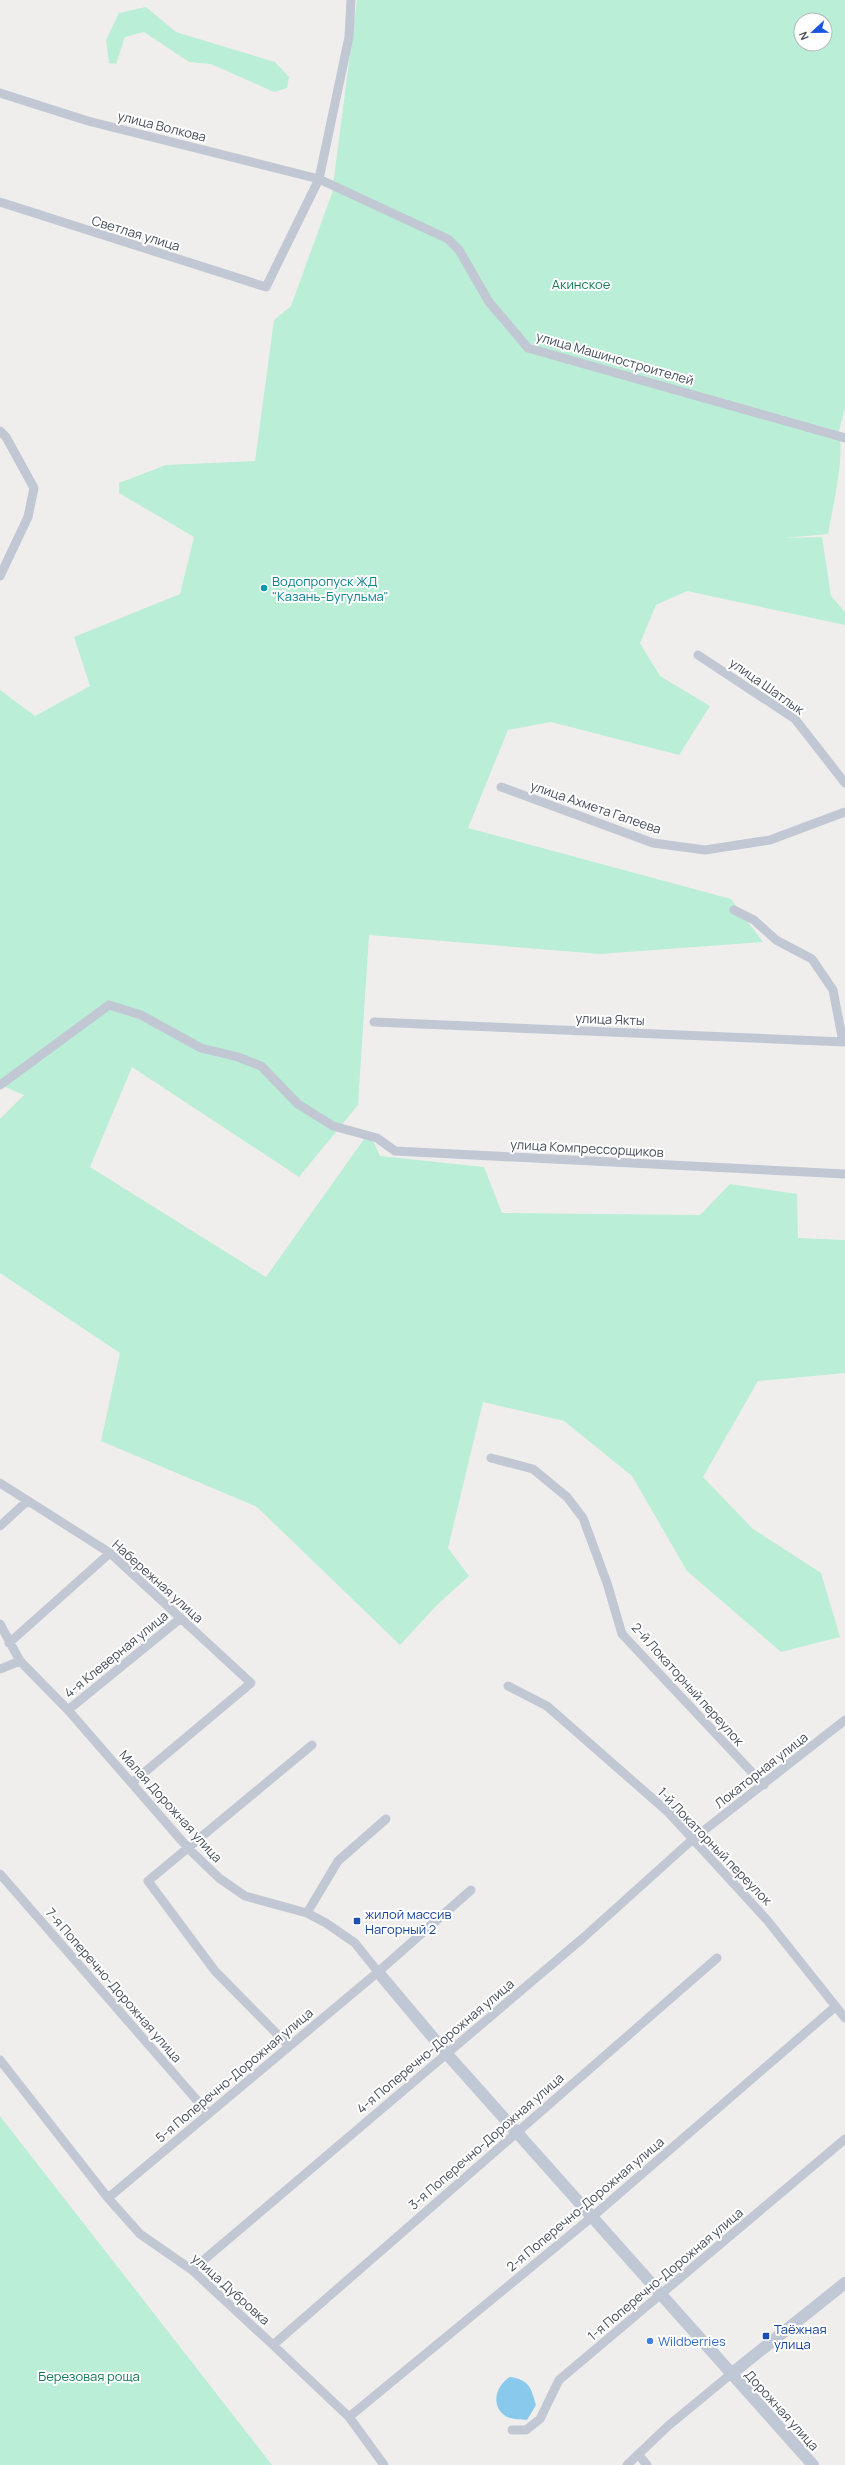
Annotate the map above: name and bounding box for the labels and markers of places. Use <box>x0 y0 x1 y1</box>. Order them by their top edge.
place label: Водопропуск ЖД "Казань-Бугульма" <box>272 572 389 605</box>
marker: Водопропуск ЖД "Казань-Бугульма" <box>259 583 269 593</box>
place label: жилой массив Нагорный 2 <box>365 1905 451 1938</box>
marker: жилой массив Нагорный 2 <box>352 1916 362 1926</box>
place label: Таёжная улица <box>774 2320 827 2353</box>
marker: Таёжная улица <box>761 2331 771 2341</box>
place label: Wildberries <box>658 2332 726 2350</box>
marker: Wildberries <box>645 2336 655 2346</box>

